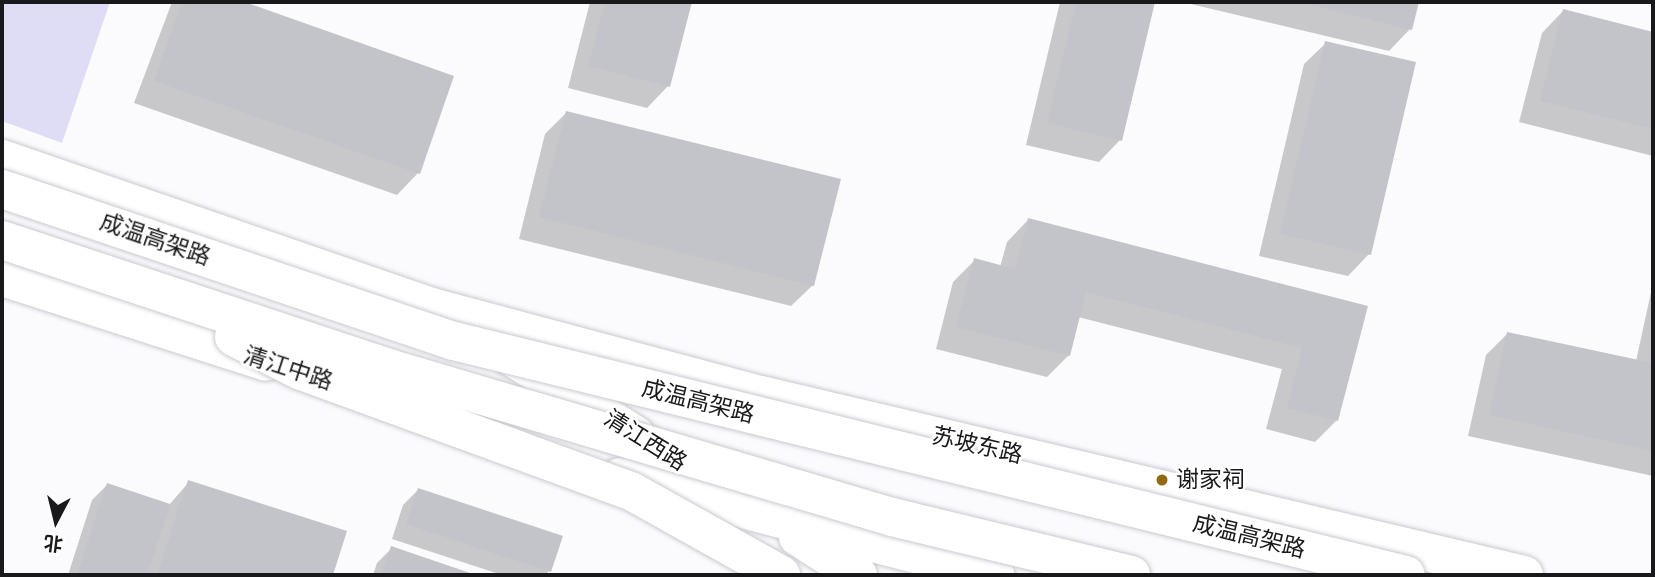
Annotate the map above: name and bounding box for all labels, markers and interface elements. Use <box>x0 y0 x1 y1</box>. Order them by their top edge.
street label: 成温高架路 <box>96 208 214 272</box>
street label: 清江中路 <box>240 342 336 396</box>
street label: 成温高架路 <box>639 375 757 429</box>
street label: 清江西路 <box>599 405 691 477</box>
street label: 苏坡东路 <box>929 422 1025 470</box>
place label: 谢家祠 <box>1176 466 1245 494</box>
marker: 谢家祠 <box>1154 472 1170 488</box>
north arrow <box>21 486 91 556</box>
street label: 成温高架路 <box>1190 510 1308 564</box>
text: 北 <box>43 530 64 555</box>

